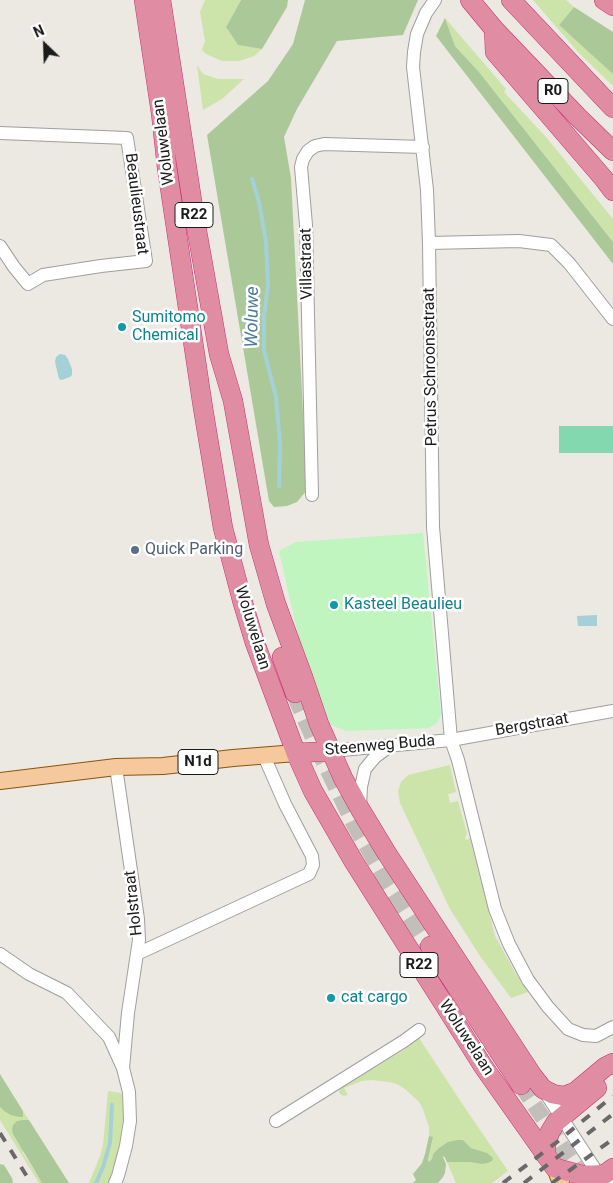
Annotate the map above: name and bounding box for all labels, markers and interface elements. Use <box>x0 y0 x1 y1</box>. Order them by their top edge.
north arrow <box>20 20 70 70</box>
text: N <box>31 22 47 41</box>
road number: R0 <box>538 78 568 104</box>
street label: Woluwelaan <box>149 98 179 186</box>
street label: Beaulieustraat <box>120 152 152 256</box>
road number: R22 <box>175 202 213 228</box>
street label: Villastraat <box>297 228 317 300</box>
water label: Woluwe <box>242 286 264 348</box>
street label: Petrus Schroonsstraat <box>420 287 442 447</box>
place label: Sumitomo Chemical <box>132 308 206 346</box>
marker: Sumitomo Chemical <box>116 321 128 333</box>
place label: Quick Parking <box>145 540 243 560</box>
marker: Quick Parking <box>129 544 141 556</box>
street label: Woluwelaan <box>230 584 274 672</box>
place label: Kasteel Beaulieu <box>344 595 462 615</box>
marker: Kasteel Beaulieu <box>328 599 340 611</box>
street label: Bergstraat <box>494 709 570 741</box>
street label: Steenweg Buda <box>324 732 436 760</box>
road number: N1d <box>178 750 218 774</box>
street label: Holstraat <box>121 869 147 937</box>
road number: R22 <box>400 952 438 978</box>
place label: cat cargo <box>341 988 408 1008</box>
marker: cat cargo <box>325 992 337 1004</box>
street label: Woluwelaan <box>434 997 498 1079</box>

